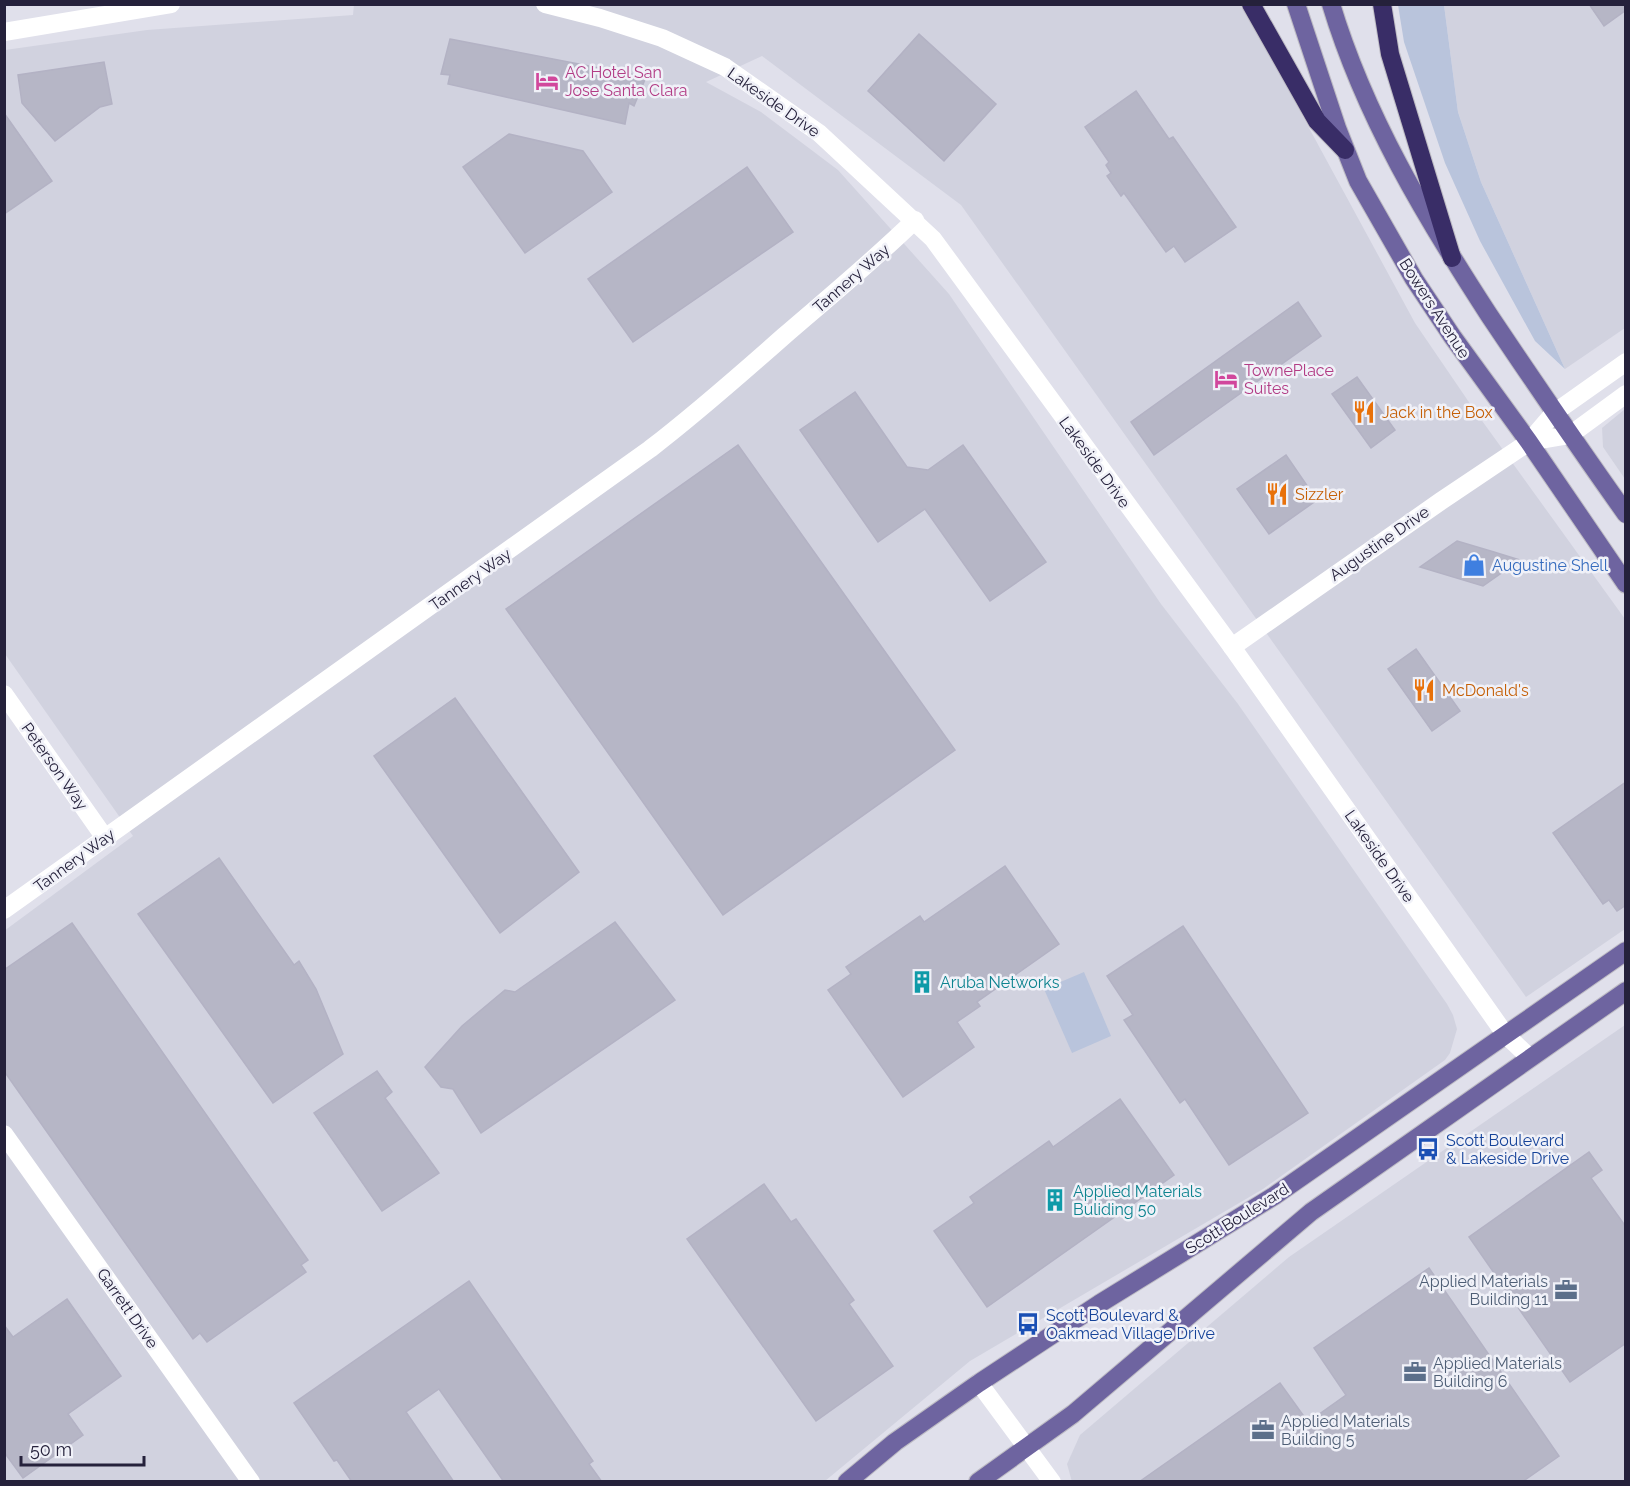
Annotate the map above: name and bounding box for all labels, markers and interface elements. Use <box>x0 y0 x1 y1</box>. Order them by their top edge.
place label: AC Hotel San Jose Santa Clara <box>565 63 687 100</box>
street label: Lakeside Drive <box>724 64 824 141</box>
hotel icon: AC Hotel San Jose Santa Clara <box>534 68 560 94</box>
street label: Tannery Way <box>809 240 894 317</box>
street label: Bowers Avenue <box>1395 255 1474 362</box>
place label: TownePlace Suites <box>1244 361 1334 398</box>
hotel icon: TownePlace Suites <box>1213 366 1239 392</box>
restaurant icon: Jack in the Box <box>1351 399 1377 425</box>
place label: Jack in the Box <box>1382 403 1493 422</box>
street label: Lakeside Drive <box>1055 413 1134 512</box>
restaurant icon: Sizzler <box>1264 481 1290 507</box>
place label: Sizzler <box>1295 485 1344 504</box>
street label: Augustine Drive <box>1326 502 1433 585</box>
street label: Tannery Way <box>426 544 515 615</box>
shop icon: Augustine Shell <box>1461 552 1487 578</box>
place label: Augustine Shell <box>1492 556 1609 575</box>
restaurant icon: McDonald's <box>1411 677 1437 703</box>
place label: McDonald's <box>1442 681 1529 700</box>
street label: Peterson Way <box>17 719 92 814</box>
street label: Lakeside Drive <box>1341 806 1418 906</box>
street label: Tannery Way <box>30 825 119 896</box>
building icon: Aruba Networks <box>909 969 935 995</box>
place label: Aruba Networks <box>940 973 1060 992</box>
place label: Scott Boulevard & Lakeside Drive <box>1446 1131 1569 1168</box>
bus stop icon: Scott Boulevard & Lakeside Drive <box>1415 1136 1441 1162</box>
street label: Scott Boulevard <box>1182 1179 1292 1258</box>
place label: Applied Materials Buliding 50 <box>1073 1182 1202 1219</box>
building icon: Applied Materials Buliding 50 <box>1042 1187 1068 1213</box>
street label: Garrett Drive <box>93 1265 162 1352</box>
place label: Applied Materials Building 11 <box>1419 1272 1548 1309</box>
office icon: Applied Materials Building 11 <box>1553 1277 1579 1303</box>
place label: Scott Boulevard & Oakmead Village Drive <box>1046 1306 1215 1343</box>
bus stop icon: Scott Boulevard & Oakmead Village Drive <box>1015 1311 1041 1337</box>
place label: Applied Materials Building 6 <box>1433 1354 1562 1391</box>
office icon: Applied Materials Building 6 <box>1402 1359 1428 1385</box>
place label: Applied Materials Building 5 <box>1281 1412 1410 1449</box>
office icon: Applied Materials Building 5 <box>1250 1417 1276 1443</box>
scale bar <box>21 1429 144 1467</box>
text: 50 m <box>30 1439 72 1460</box>

